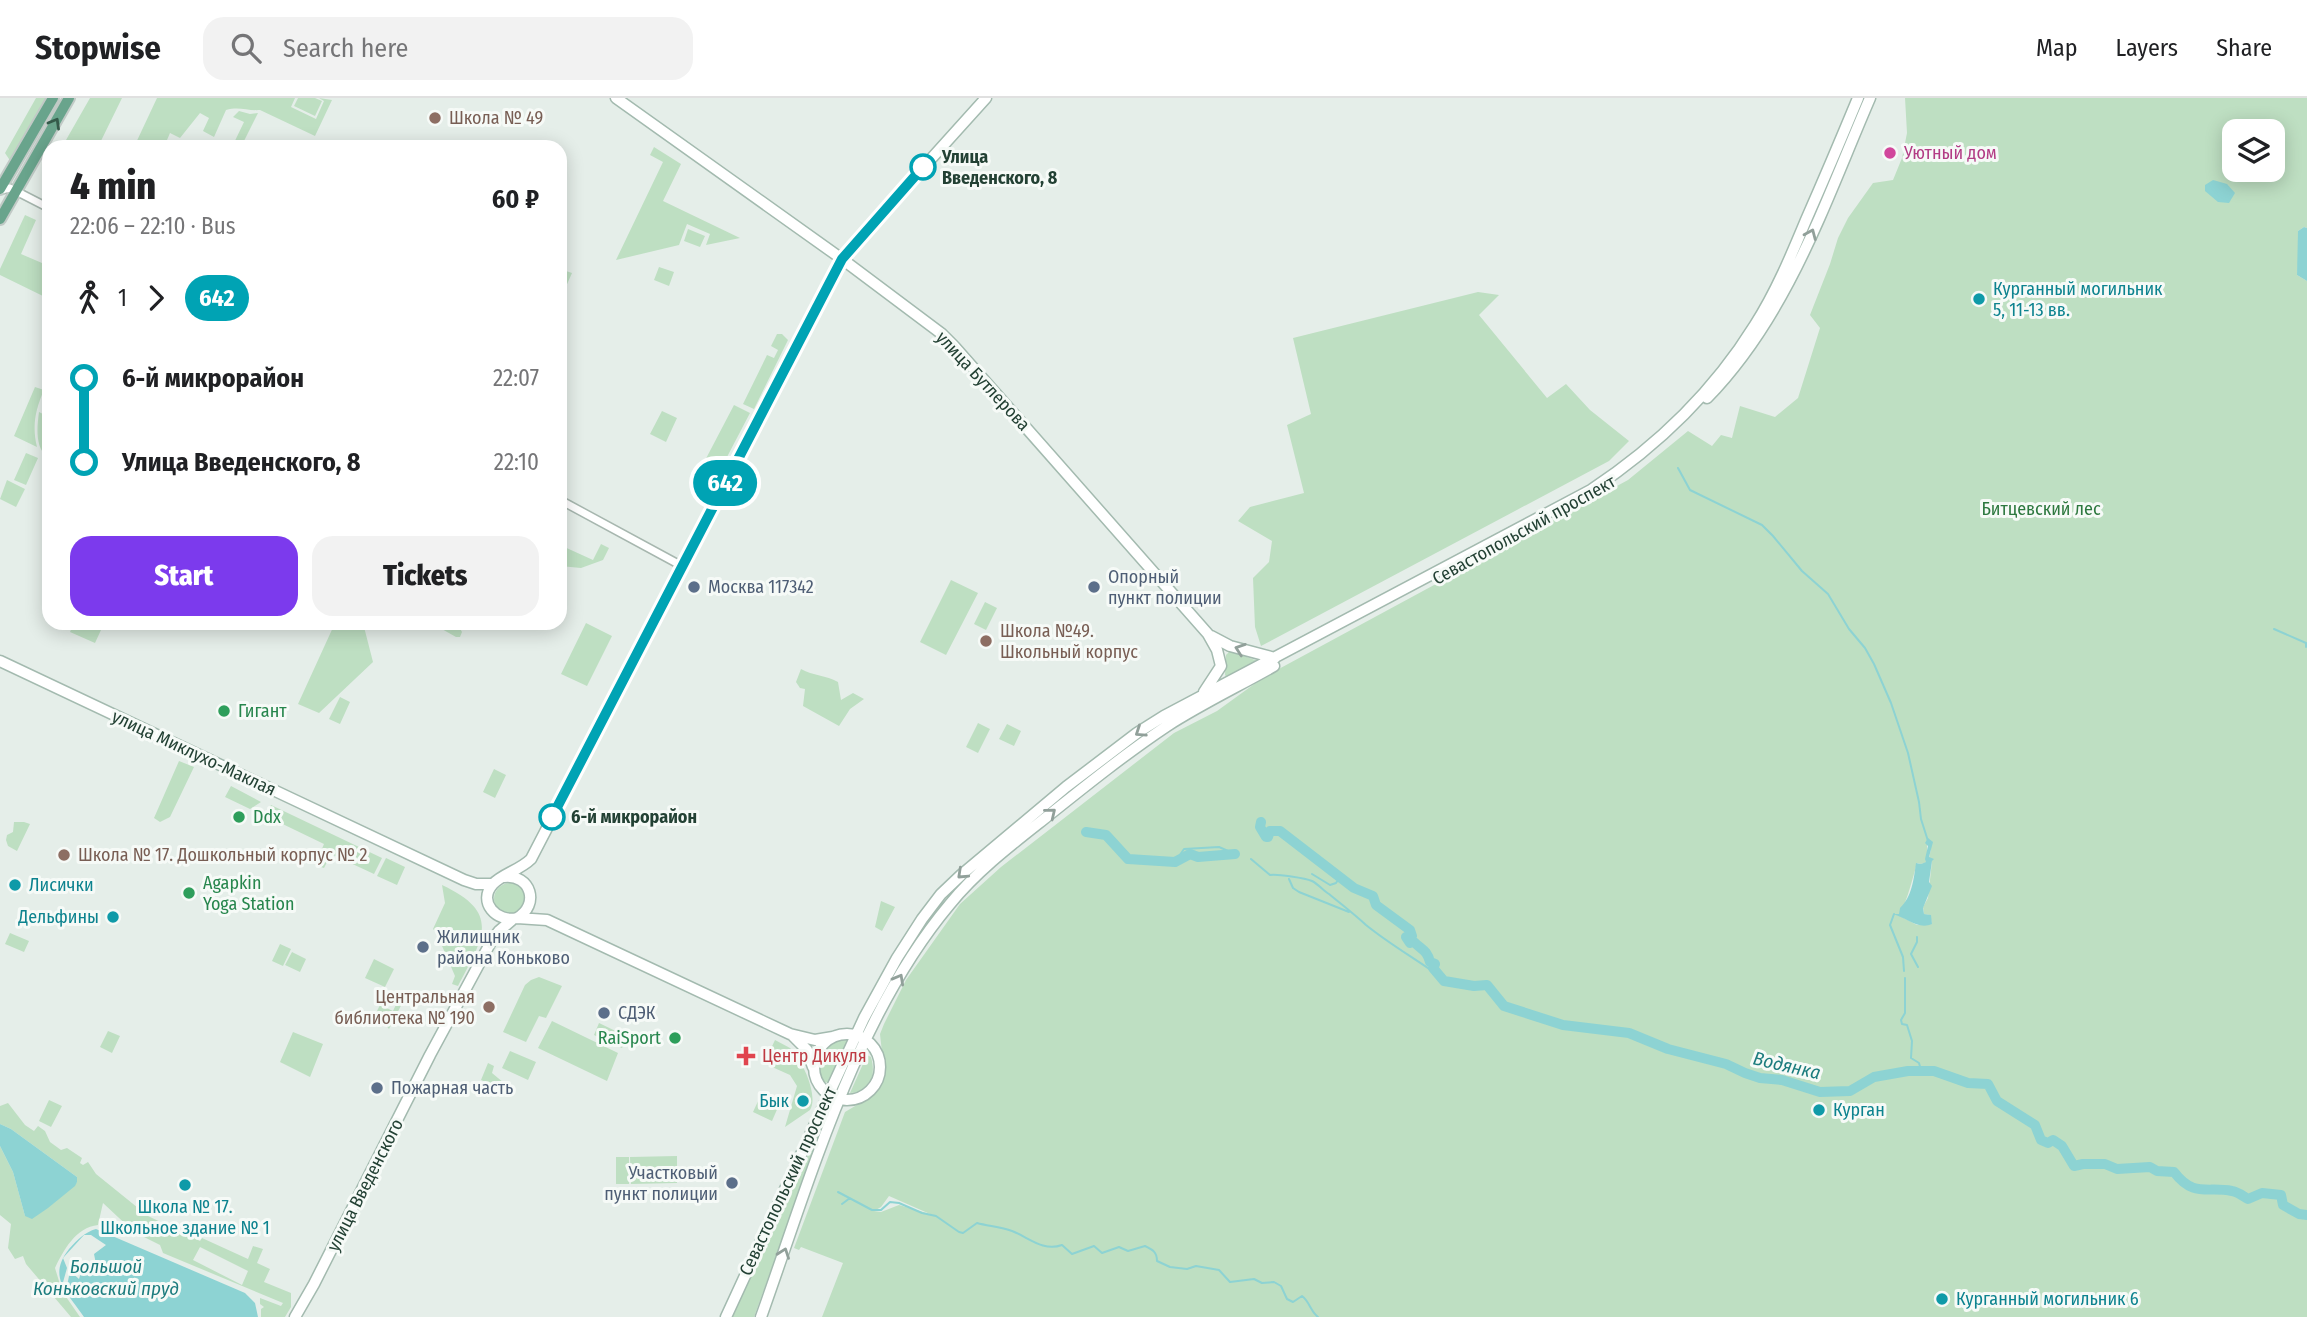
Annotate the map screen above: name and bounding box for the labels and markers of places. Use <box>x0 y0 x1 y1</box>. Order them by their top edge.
place label: Школа № 49 <box>449 107 543 129</box>
marker: Школа № 49 <box>427 110 443 126</box>
place label: Уютный дом <box>1903 142 1997 164</box>
marker: Уютный дом <box>1882 145 1898 161</box>
place label: Улица Введенского, 8 <box>941 146 1058 189</box>
marker: Улица Введенского, 8 <box>910 154 936 180</box>
place label: Курганный могильник 5, 11-13 вв. <box>1993 278 2163 321</box>
marker: Курганный могильник 5, 11-13 вв. <box>1971 291 1987 307</box>
place label: Опорный пункт полиции <box>1108 566 1222 609</box>
place label: Москва 117342 <box>708 576 814 598</box>
marker: Москва 117342 <box>686 579 702 595</box>
marker: Опорный пункт полиции <box>1086 579 1102 595</box>
place label: Школа №49. Школьный корпус <box>1000 620 1138 663</box>
marker: Школа №49. Школьный корпус <box>978 633 994 649</box>
place label: Гигант <box>238 700 287 722</box>
marker: Гигант <box>216 703 232 719</box>
marker: 6-й микрорайон <box>539 804 565 830</box>
place label: Ddx <box>253 806 281 828</box>
place label: 6-й микрорайон <box>571 806 697 828</box>
marker: Ddx <box>231 809 247 825</box>
place label: Школа № 17. Дошкольный корпус № 2 <box>78 844 367 866</box>
marker: Школа № 17. Дошкольный корпус № 2 <box>56 847 72 863</box>
place label: Agapkin Yoga Station <box>203 872 294 915</box>
place label: Лисички <box>29 874 94 896</box>
marker: Лисички <box>7 877 23 893</box>
marker: Agapkin Yoga Station <box>181 885 197 901</box>
place label: Дельфины <box>17 906 99 928</box>
marker: Дельфины <box>105 909 121 925</box>
place label: Жилищник района Коньково <box>437 926 570 969</box>
marker: Жилищник района Коньково <box>415 939 431 955</box>
place label: Центральная библиотека № 190 <box>334 986 475 1029</box>
marker: Центральная библиотека № 190 <box>481 999 497 1015</box>
place label: СДЭК <box>618 1002 656 1024</box>
marker: СДЭК <box>596 1005 612 1021</box>
place label: RaiSport <box>598 1027 661 1049</box>
marker: RaiSport <box>667 1030 683 1046</box>
place label: Центр Дикуля <box>762 1045 867 1067</box>
marker: Центр Дикуля <box>736 1046 756 1066</box>
place label: Пожарная часть <box>391 1077 513 1099</box>
marker: Пожарная часть <box>369 1080 385 1096</box>
place label: Бык <box>759 1090 790 1112</box>
marker: Бык <box>795 1093 811 1109</box>
place label: Курган <box>1833 1099 1885 1121</box>
marker: Курган <box>1811 1102 1827 1118</box>
place label: Участковый пункт полиции <box>604 1162 718 1205</box>
marker: Участковый пункт полиции <box>724 1175 740 1191</box>
marker: Школа № 17. Школьное здание № 1 <box>177 1177 193 1193</box>
place label: Школа № 17. Школьное здание № 1 <box>100 1196 270 1239</box>
place label: Курганный могильник 6 <box>1956 1288 2139 1310</box>
marker: Курганный могильник 6 <box>1934 1291 1950 1307</box>

